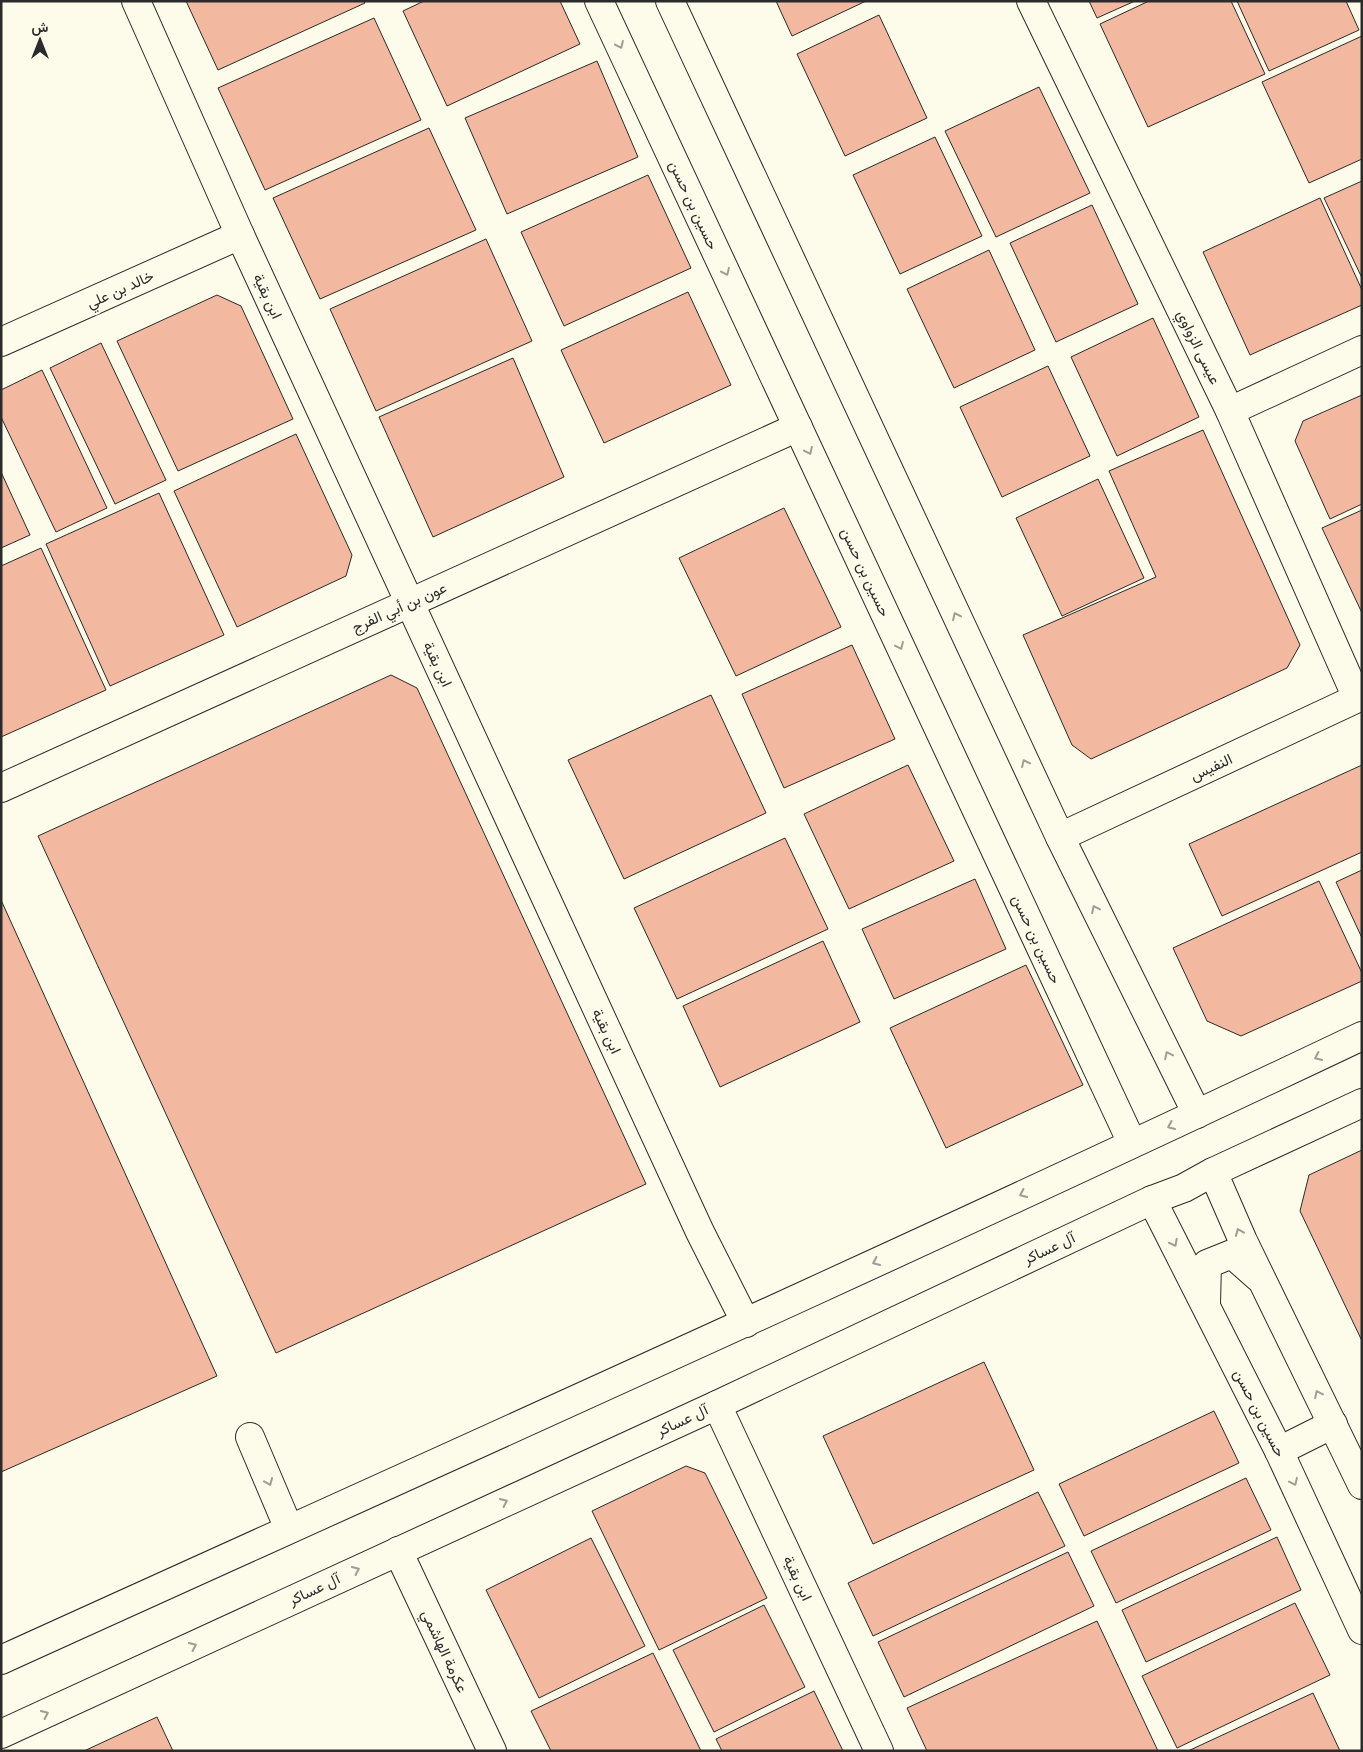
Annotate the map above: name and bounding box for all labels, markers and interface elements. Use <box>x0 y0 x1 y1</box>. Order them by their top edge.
north arrow <box>15 15 65 65</box>
text: ش <box>32 18 49 36</box>
one-way arrow <box>613 40 624 49</box>
street label: حسين بن حسن <box>664 157 723 253</box>
street label: خالد بن علي <box>83 266 158 316</box>
one-way arrow <box>719 267 730 276</box>
street label: ابن بقية <box>248 270 287 322</box>
street label: عيسى الزواوي <box>1169 307 1225 389</box>
one-way arrow <box>803 446 814 455</box>
street label: حسين بن حسن <box>836 524 895 620</box>
street label: عون بن أبي الفرج <box>349 578 451 640</box>
one-way arrow <box>952 612 963 621</box>
street label: ابن بقية <box>418 638 457 690</box>
one-way arrow <box>894 641 904 650</box>
street label: النفيس <box>1187 749 1236 786</box>
one-way arrow <box>1021 759 1031 768</box>
street label: حسين بن حسن <box>1007 891 1066 987</box>
one-way arrow <box>1091 906 1101 915</box>
street label: ابن بقية <box>587 1005 626 1057</box>
one-way arrow <box>1163 1051 1174 1060</box>
one-way arrow <box>1314 1051 1323 1061</box>
one-way arrow <box>1167 1119 1176 1130</box>
one-way arrow <box>1019 1187 1028 1198</box>
street label: آل عساكر <box>1019 1227 1079 1269</box>
one-way arrow <box>1235 1228 1246 1237</box>
one-way arrow <box>1167 1238 1178 1247</box>
one-way arrow <box>872 1256 881 1267</box>
street label: حسين بن حسن <box>1229 1366 1290 1461</box>
one-way arrow <box>1314 1390 1324 1399</box>
street label: آل عساكر <box>652 1399 712 1441</box>
one-way arrow <box>262 1477 273 1486</box>
one-way arrow <box>1287 1477 1298 1486</box>
one-way arrow <box>499 1498 508 1508</box>
street label: ابن بقية <box>778 1552 817 1604</box>
one-way arrow <box>351 1566 360 1576</box>
street label: آل عساكر <box>284 1568 344 1610</box>
street label: عكرمة الهاشمي <box>414 1606 473 1697</box>
one-way arrow <box>188 1641 197 1652</box>
one-way arrow <box>40 1710 49 1720</box>

